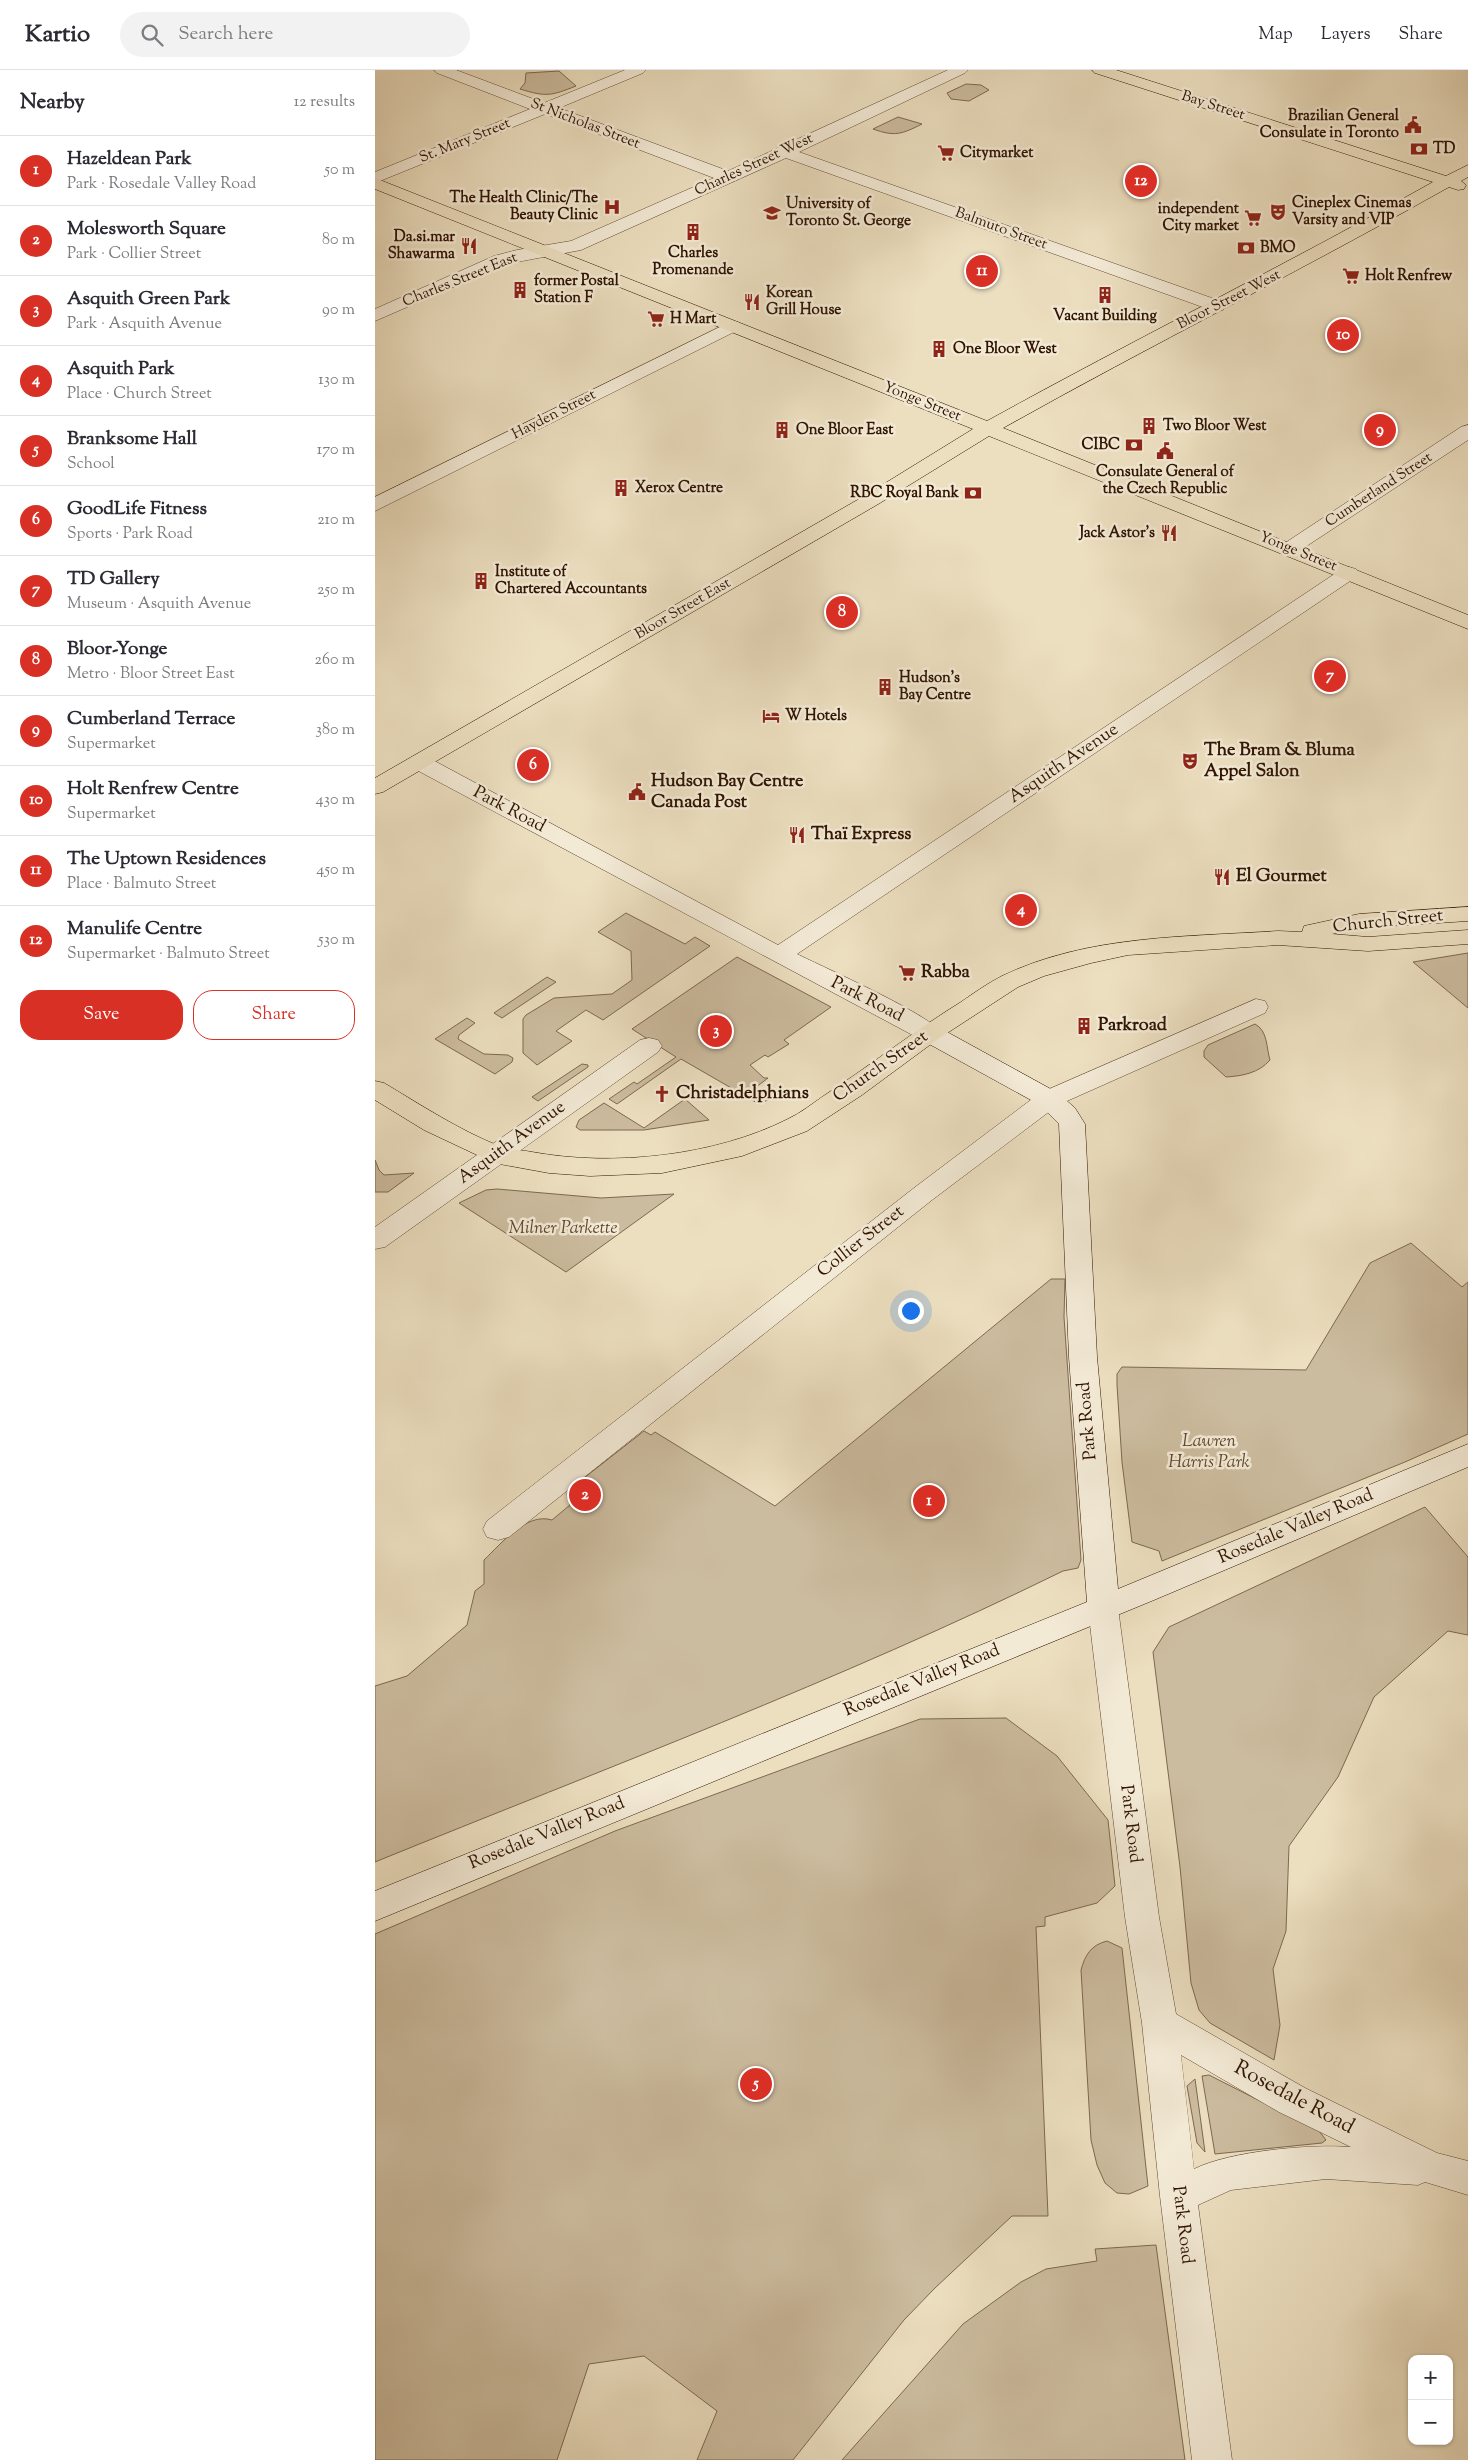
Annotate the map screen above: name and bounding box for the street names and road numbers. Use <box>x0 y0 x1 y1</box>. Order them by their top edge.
street label: Bay Street <box>1179 86 1247 126</box>
street label: St Nicholas Street <box>527 93 643 155</box>
street label: St. Mary Street <box>416 113 514 169</box>
street label: Charles Street West <box>691 128 817 202</box>
street label: Balmuto Street <box>952 203 1050 255</box>
street label: Charles Street East <box>399 247 521 313</box>
street label: Bloor Street West <box>1174 265 1284 335</box>
street label: Yonge Street <box>880 377 964 427</box>
street label: Hayden Street <box>508 385 600 445</box>
street label: Cumberland Street <box>1321 447 1437 533</box>
street label: Yonge Street <box>1256 527 1340 577</box>
street label: Bloor Street East <box>631 573 735 645</box>
street label: Asquith Avenue <box>1004 718 1124 810</box>
street label: Park Road <box>468 780 550 840</box>
street label: Church Street <box>1331 903 1445 941</box>
street label: Park Road <box>826 971 908 1029</box>
street label: Church Street <box>828 1025 934 1109</box>
street label: Asquith Avenue <box>453 1095 571 1191</box>
street label: Collier Street <box>812 1200 910 1284</box>
street label: Park Road <box>1072 1381 1104 1461</box>
street label: Rosedale Valley Road <box>1214 1483 1378 1571</box>
street label: Rosedale Valley Road <box>840 1638 1004 1724</box>
street label: Park Road <box>1112 1783 1148 1865</box>
street label: Rosedale Valley Road <box>465 1791 629 1877</box>
street label: Rosedale Road <box>1228 2054 1360 2142</box>
street label: Park Road <box>1164 2184 1200 2266</box>

